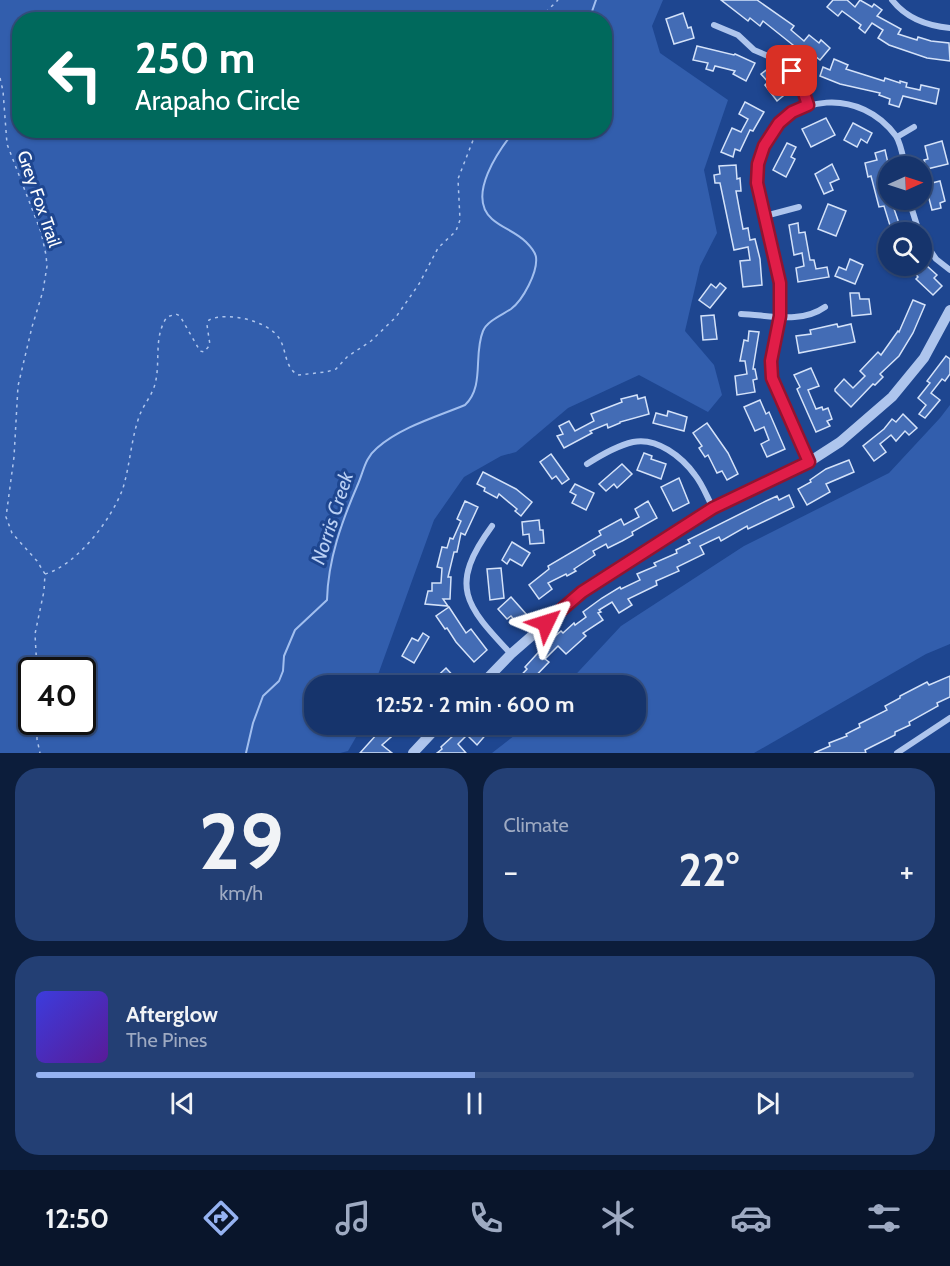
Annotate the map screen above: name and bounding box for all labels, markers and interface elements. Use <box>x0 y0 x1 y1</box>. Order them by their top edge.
text: 250 m <box>135 32 255 84</box>
icon: left <box>36 36 114 114</box>
pin <box>766 45 817 96</box>
icon: arrive <box>775 54 808 87</box>
text: Arapaho Circle <box>135 84 300 117</box>
street label: Grey Fox Trail <box>12 148 66 251</box>
north arrow <box>878 156 932 210</box>
map controls <box>878 156 932 276</box>
button: search <box>878 222 932 276</box>
water label: Norris Creek <box>306 467 359 567</box>
position arrow <box>514 591 578 655</box>
speed limit sign: 40 <box>18 657 96 735</box>
text: 12:52 · 2 min · 600 m <box>376 691 574 718</box>
text: 29 <box>199 794 284 889</box>
text: Climate <box>504 813 569 837</box>
text: 22° <box>678 843 739 897</box>
text: − <box>504 851 518 891</box>
text: + <box>899 851 914 891</box>
text: km/h <box>219 881 263 905</box>
text: Afterglow <box>126 1001 218 1028</box>
text: The Pines <box>126 1028 207 1052</box>
icon: previous <box>166 1087 199 1120</box>
icon: pause <box>458 1087 491 1120</box>
icon: next <box>751 1087 784 1120</box>
icon: directions <box>200 1197 242 1239</box>
icon: music <box>332 1197 374 1239</box>
icon: phone <box>465 1197 507 1239</box>
icon: climate <box>597 1197 639 1239</box>
icon: car <box>730 1197 772 1239</box>
icon: filters <box>863 1197 905 1239</box>
text: 12:50 <box>45 1202 109 1235</box>

